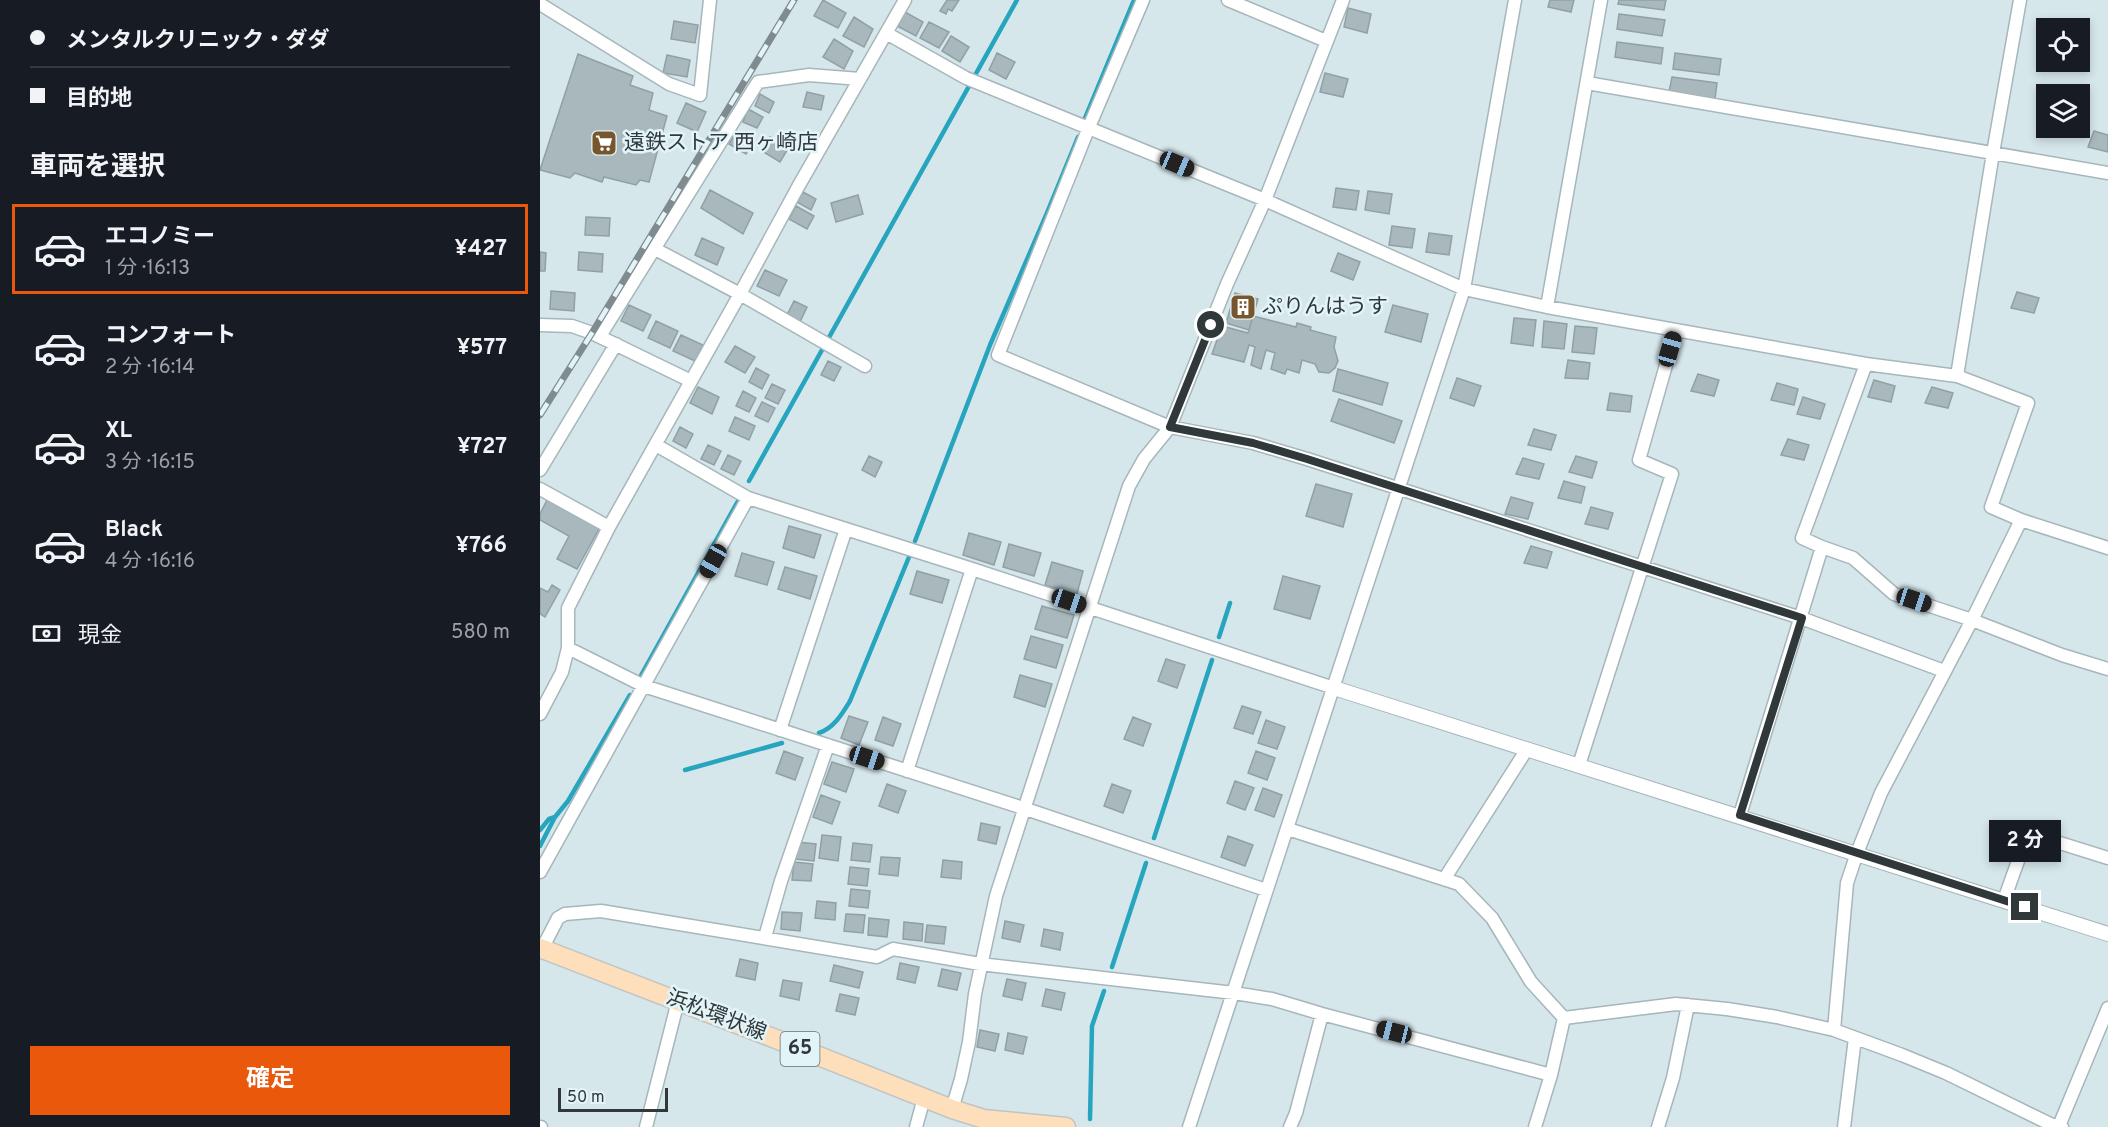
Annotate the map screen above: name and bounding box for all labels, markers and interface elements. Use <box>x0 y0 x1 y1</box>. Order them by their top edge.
map controls <box>2036 18 2090 138</box>
button: locate <box>2036 18 2090 72</box>
text: メンタルクリニック・ダダ <box>66 28 330 55</box>
button: layers <box>2036 84 2090 138</box>
text: 目的地 <box>66 86 132 113</box>
supermarket icon: 遠鉄ストア 西ヶ崎店 <box>589 128 619 158</box>
place label: 遠鉄ストア 西ヶ崎店 <box>624 130 818 157</box>
car <box>1157 149 1197 179</box>
text: 車両を選択 <box>30 151 165 185</box>
icon: car <box>33 222 87 276</box>
text: エコノミー <box>105 224 215 251</box>
text: ¥427 <box>454 236 507 263</box>
text: 1 分 · 16:13 <box>105 256 190 282</box>
building icon: ぷりんはうす <box>1228 292 1258 322</box>
place label: ぷりんはうす <box>1262 294 1388 321</box>
route start <box>1197 311 1224 338</box>
icon: car <box>33 321 87 375</box>
text: コンフォート <box>105 323 236 350</box>
car <box>1656 329 1684 369</box>
text: ¥577 <box>457 335 507 362</box>
text: 2 分 · 16:14 <box>105 355 195 381</box>
text: XL <box>105 418 132 445</box>
icon: car <box>33 420 87 474</box>
text: ¥727 <box>457 434 507 461</box>
text: 3 分 · 16:15 <box>105 450 195 476</box>
text: Black <box>105 517 163 544</box>
icon: car <box>33 519 87 573</box>
text: ¥766 <box>456 533 507 560</box>
car <box>696 541 730 581</box>
text: 4 分 · 16:16 <box>105 549 195 575</box>
car <box>1894 586 1934 614</box>
car <box>1049 587 1089 615</box>
icon: cash <box>30 617 63 650</box>
text: 580 m <box>451 620 510 646</box>
text: 現金 <box>78 623 122 650</box>
car <box>847 744 887 772</box>
callout: 2 分 <box>1989 820 2061 862</box>
text: 2 分 <box>2006 828 2044 854</box>
route end <box>2011 893 2038 920</box>
street label: 浜松環状線 <box>662 985 770 1047</box>
car <box>1374 1019 1414 1045</box>
road number: 65 <box>780 1032 820 1066</box>
button: 確定 <box>30 1046 510 1115</box>
scale bar <box>558 1085 668 1112</box>
text: 50 m <box>567 1088 605 1108</box>

